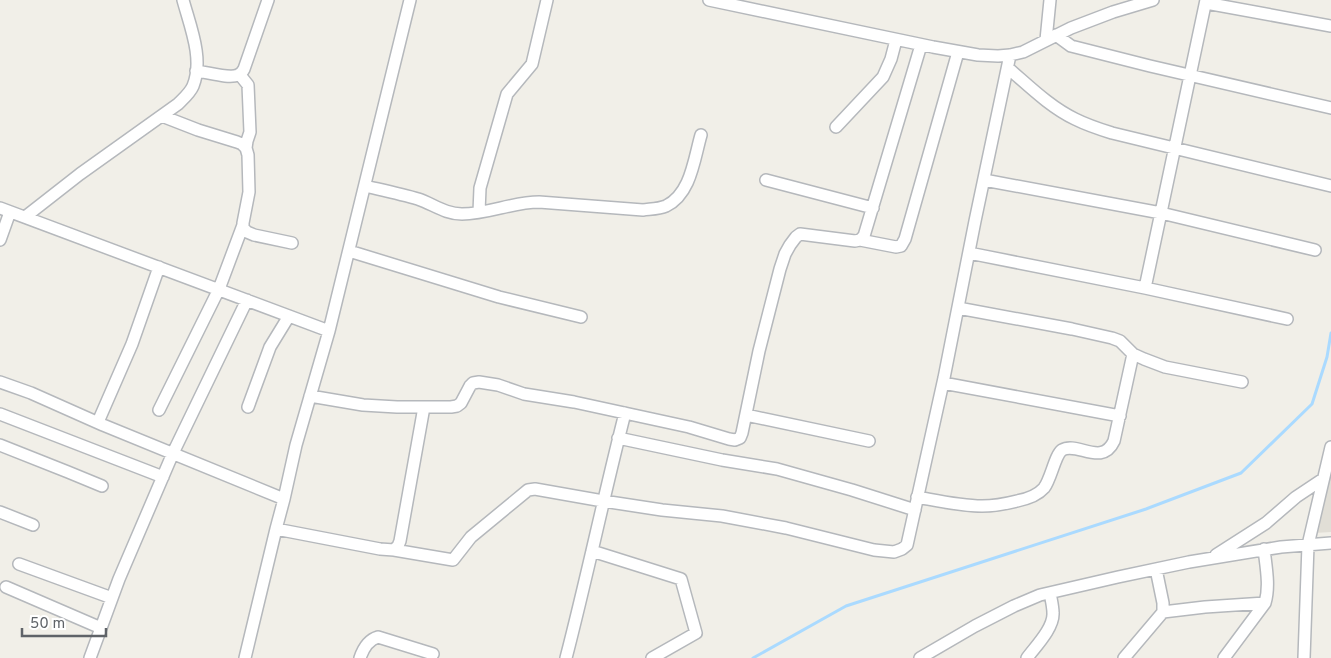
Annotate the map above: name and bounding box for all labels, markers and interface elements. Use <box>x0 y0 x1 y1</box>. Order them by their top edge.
scale bar <box>22 606 106 638</box>
text: 50 m <box>30 615 65 634</box>

